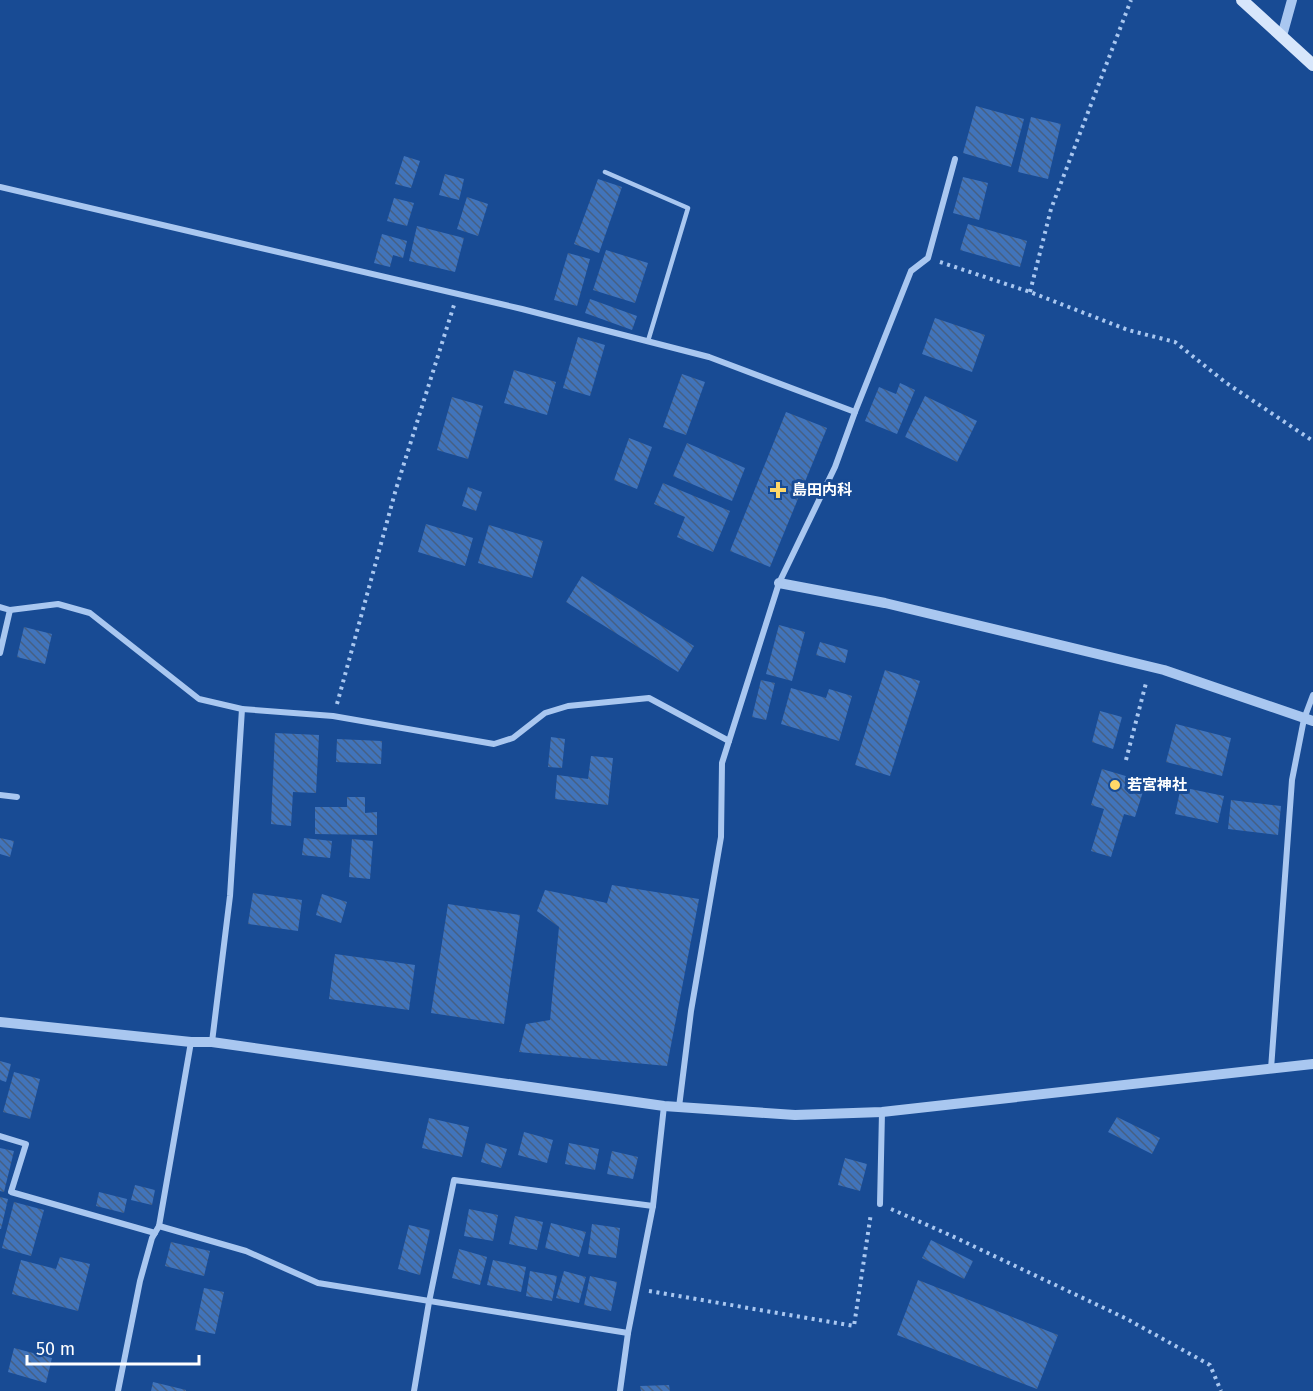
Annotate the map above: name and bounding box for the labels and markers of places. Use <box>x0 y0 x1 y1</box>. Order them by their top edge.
marker: 島田内科 <box>769 481 787 499</box>
place label: 島田内科 <box>792 481 852 499</box>
place label: 若宮神社 <box>1127 776 1187 794</box>
marker: 若宮神社 <box>1108 778 1122 792</box>

